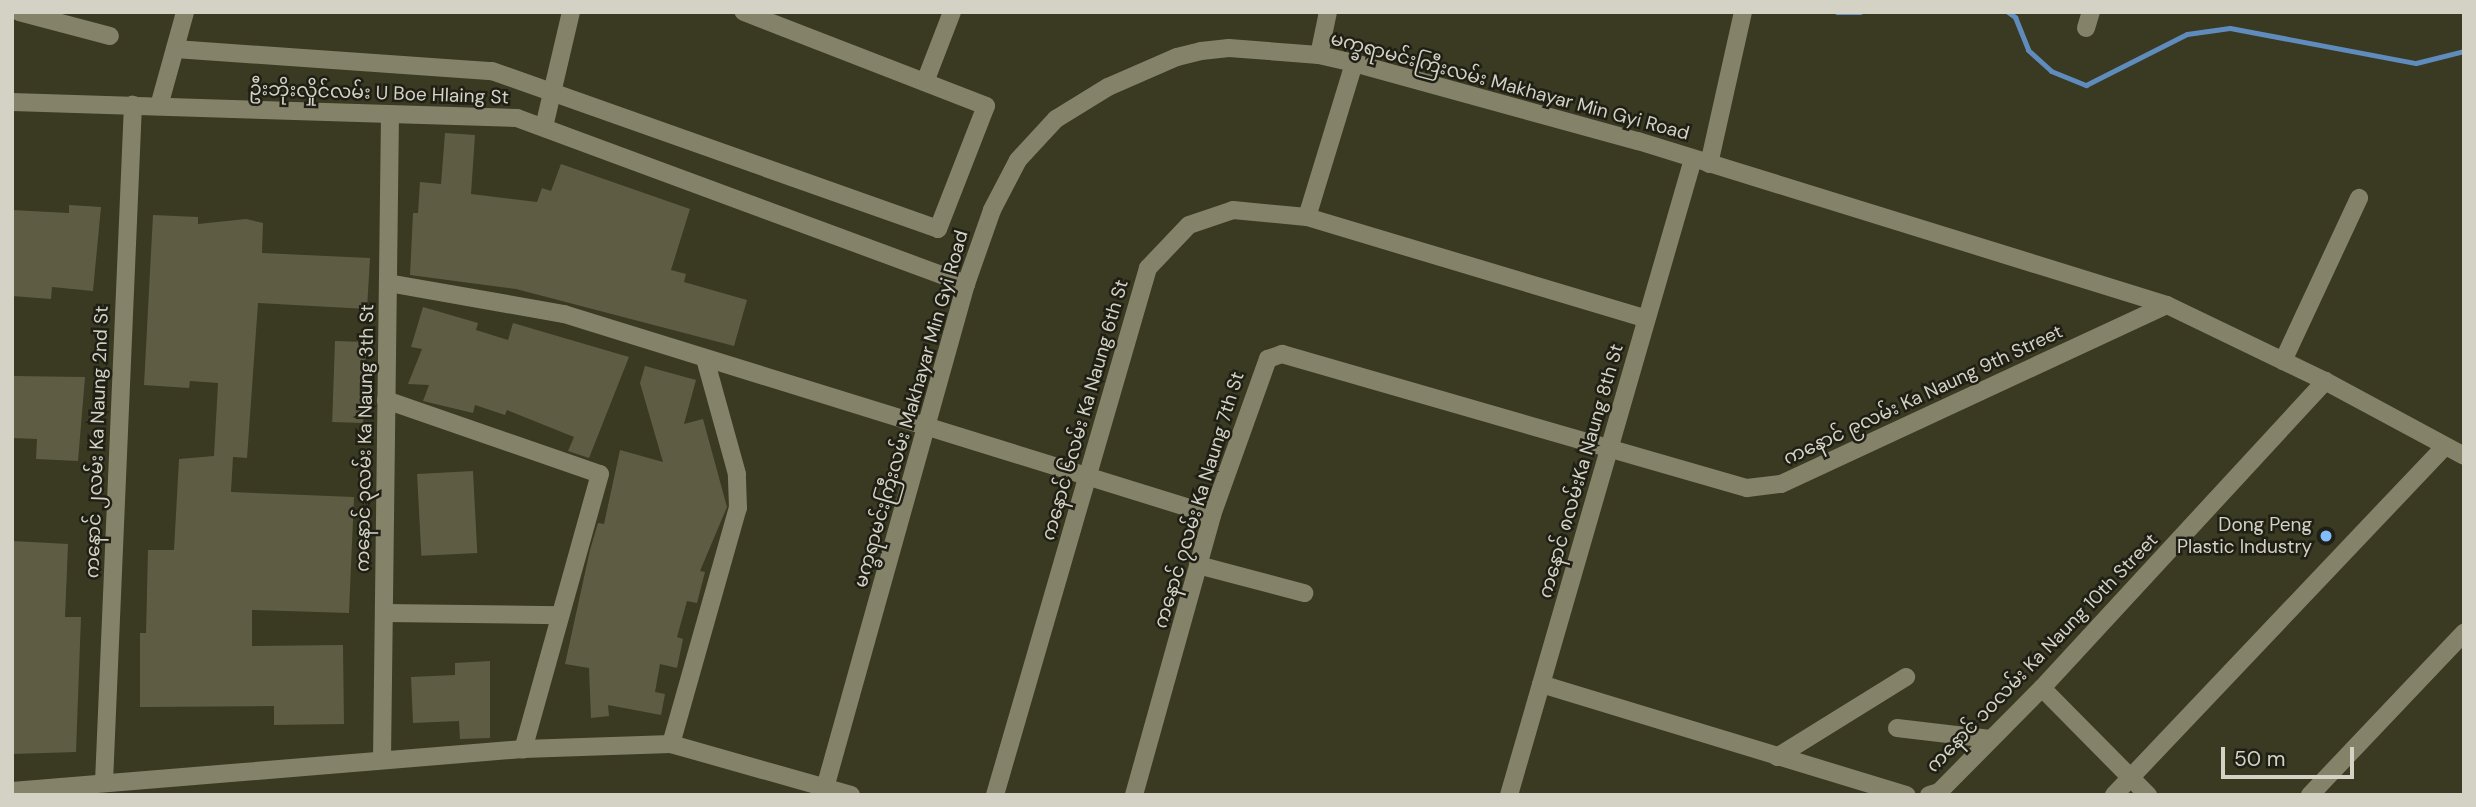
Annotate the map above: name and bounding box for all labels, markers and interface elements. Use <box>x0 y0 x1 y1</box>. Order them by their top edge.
street label: မက္ခရာမင်းကြီးလမ်း Makhayar Min Gyi Road <box>1328 27 1692 145</box>
street label: ဦးဘိုးလှိုင်လမ်း U Boe Hlaing St <box>249 77 509 109</box>
street label: မက္ခရာမင်းကြီးလမ်း Makhayar Min Gyi Road <box>849 228 973 590</box>
street label: ကနောင် ၆လမ်း Ka Naung 6th St <box>1037 277 1133 543</box>
street label: ကနောင် ၃လမ်း Ka Naung 3th St <box>351 304 379 572</box>
street label: ကနောင် ၂လမ်း Ka Naung 2nd St <box>81 305 113 579</box>
street label: ကနောင် ၉လမ်း Ka Naung 9th Street <box>1780 320 2066 470</box>
street label: ကနောင် ၈လမ်းKa Naung 8th St <box>1534 341 1628 601</box>
street label: ကနောင် ၇လမ်း Ka Naung 7th St <box>1149 369 1249 631</box>
place label: Dong Peng Plastic Industry <box>2177 514 2312 558</box>
marker: Dong Peng Plastic Industry <box>2318 528 2334 544</box>
street label: ကနောင် ၁၀လမ်း Ka Naung 10th Street <box>1922 529 2162 777</box>
scale bar <box>2224 734 2357 778</box>
text: 50 m <box>2234 745 2285 773</box>

